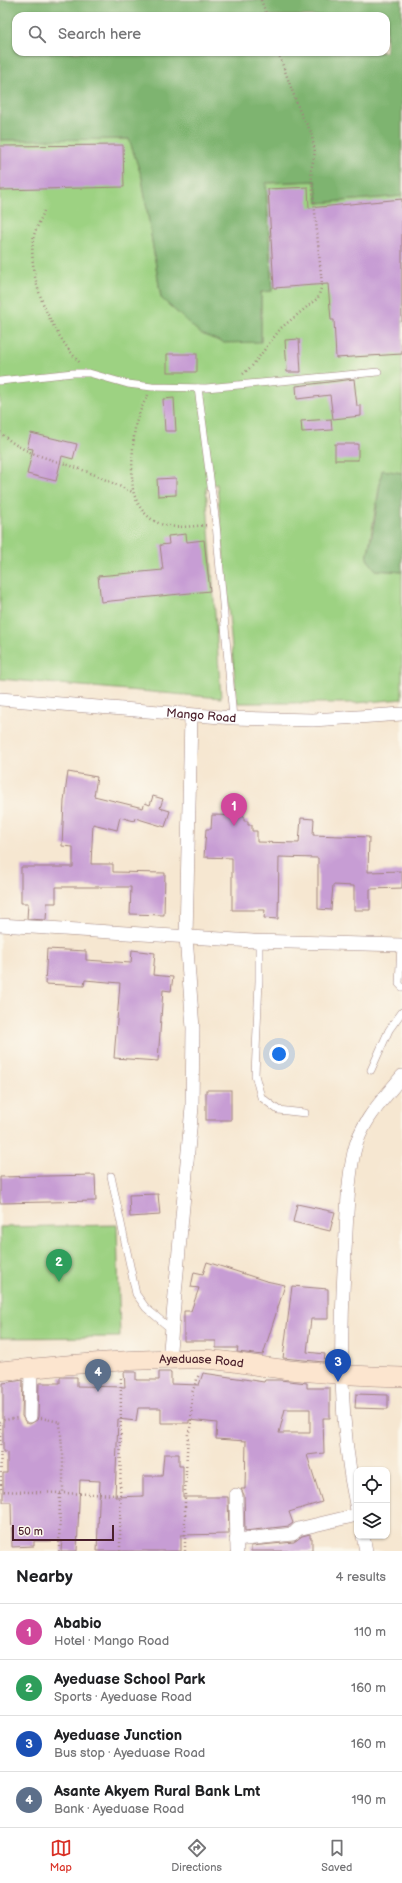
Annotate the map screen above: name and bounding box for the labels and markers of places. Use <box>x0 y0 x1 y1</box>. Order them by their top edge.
pin: 1 <box>221 793 247 826</box>
pin: 2 <box>46 1249 72 1282</box>
pin: 3 <box>325 1349 351 1382</box>
pin: 4 <box>85 1359 111 1392</box>

